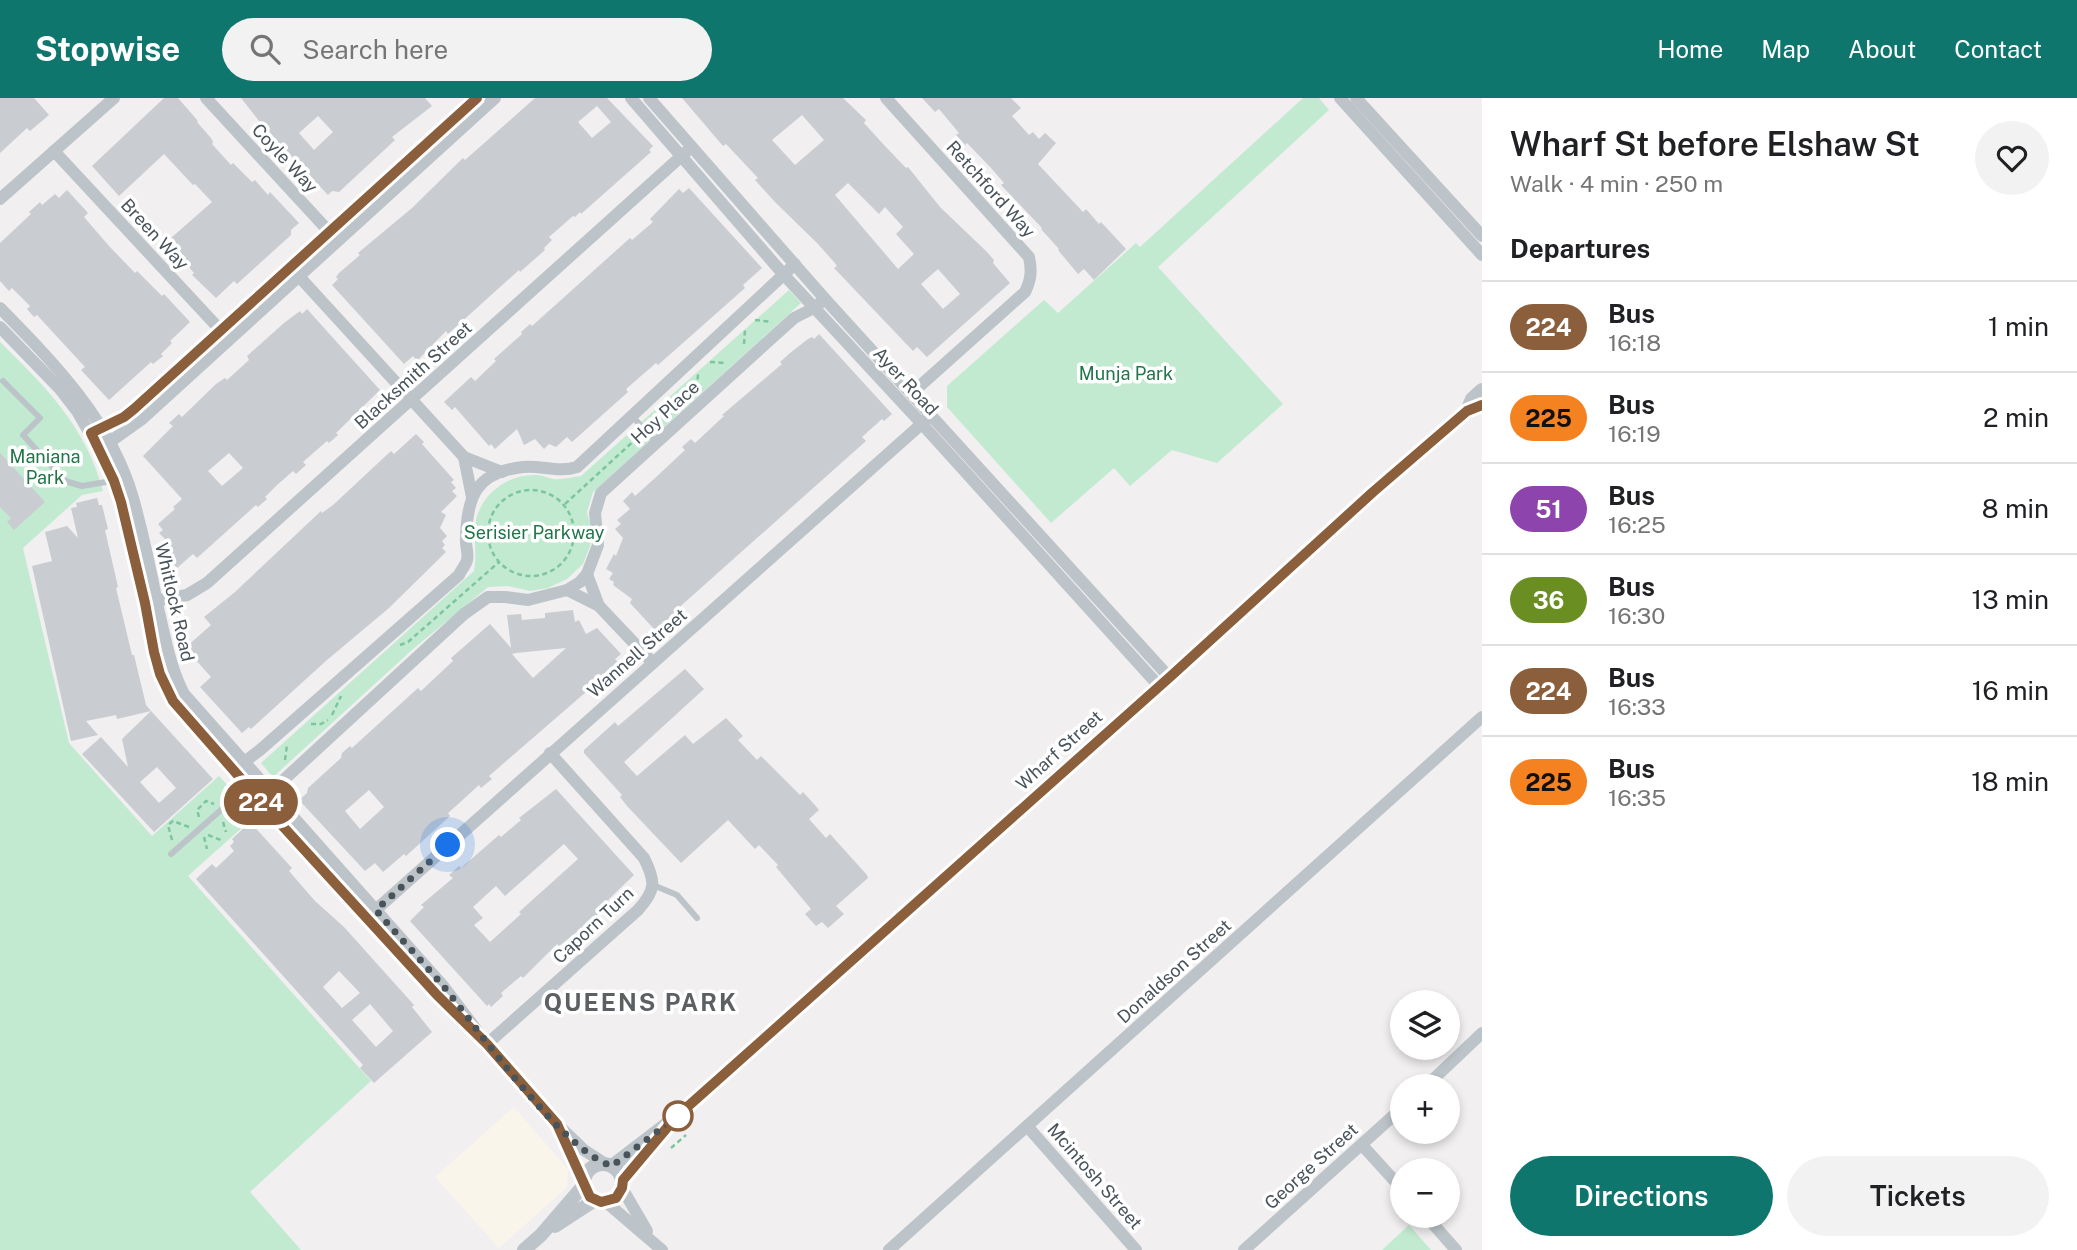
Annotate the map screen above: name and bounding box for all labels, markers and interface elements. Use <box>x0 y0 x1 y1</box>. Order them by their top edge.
search box <box>222 18 712 81</box>
text: Stopwise <box>35 30 180 68</box>
icon: search <box>246 30 284 68</box>
text: Search here <box>302 34 448 65</box>
text: Home <box>1657 35 1723 63</box>
text: Map <box>1761 35 1810 63</box>
text: About <box>1848 35 1916 63</box>
text: Contact <box>1954 35 2042 63</box>
street label: Coyle Way <box>248 119 323 197</box>
button: heart <box>1975 121 2049 195</box>
text: Wharf St before Elshaw St <box>1510 125 1920 163</box>
street label: Retchford Way <box>942 136 1040 242</box>
text: Walk · 4 min · 250 m <box>1510 170 1723 197</box>
street label: Breen Way <box>117 194 193 274</box>
text: Departures <box>1510 233 1650 264</box>
text: Bus <box>1608 298 1655 329</box>
text: 1 min <box>1988 311 2049 342</box>
text: 224 <box>1525 313 1572 341</box>
street label: Blacksmith Street <box>350 317 476 433</box>
text: 16:18 <box>1608 329 1661 356</box>
street label: Ayer Road <box>869 343 943 419</box>
park label: Munja Park <box>1079 363 1173 384</box>
street label: Hoy Place <box>627 376 703 448</box>
text: Bus <box>1608 389 1655 420</box>
text: 2 min <box>1983 402 2049 433</box>
text: 225 <box>1525 404 1572 432</box>
text: 16:19 <box>1608 420 1661 447</box>
park label: Maniana Park <box>10 446 80 488</box>
text: Bus <box>1608 480 1655 511</box>
text: 8 min <box>1982 493 2049 524</box>
text: 51 <box>1535 495 1562 523</box>
text: 16:25 <box>1608 511 1666 538</box>
park label: Serisier Parkway <box>464 522 605 543</box>
street label: Whitlock Road <box>151 541 199 663</box>
text: Bus <box>1608 571 1655 602</box>
text: 13 min <box>1972 584 2049 615</box>
text: 36 <box>1533 586 1564 614</box>
text: 16:30 <box>1608 602 1665 629</box>
street label: Wannell Street <box>583 604 691 702</box>
text: Bus <box>1608 662 1655 693</box>
text: 16 min <box>1972 675 2049 706</box>
text: 224 <box>1525 677 1572 705</box>
text: 16:33 <box>1608 693 1666 720</box>
street label: Wharf Street <box>1012 706 1106 794</box>
text: Bus <box>1608 753 1655 784</box>
text: 18 min <box>1971 766 2049 797</box>
text: 225 <box>1525 768 1572 796</box>
line badge: 224 <box>221 779 301 825</box>
text: 16:35 <box>1608 784 1666 811</box>
text: 224 <box>238 788 284 816</box>
your location <box>430 827 465 862</box>
street label: Caporn Turn <box>548 882 638 968</box>
street label: Donaldson Street <box>1113 915 1235 1027</box>
district label: QUEENS PARK <box>544 988 738 1016</box>
map controls <box>1390 990 1460 1228</box>
button: layers <box>1390 990 1460 1060</box>
button: + <box>1390 1074 1460 1144</box>
unlabelled marker <box>663 1101 693 1131</box>
street label: Mcintosh Street <box>1043 1119 1147 1233</box>
street label: George Street <box>1260 1119 1362 1213</box>
button: Directions <box>1510 1156 1773 1236</box>
button: Tickets <box>1787 1156 2049 1236</box>
button: − <box>1390 1158 1460 1228</box>

